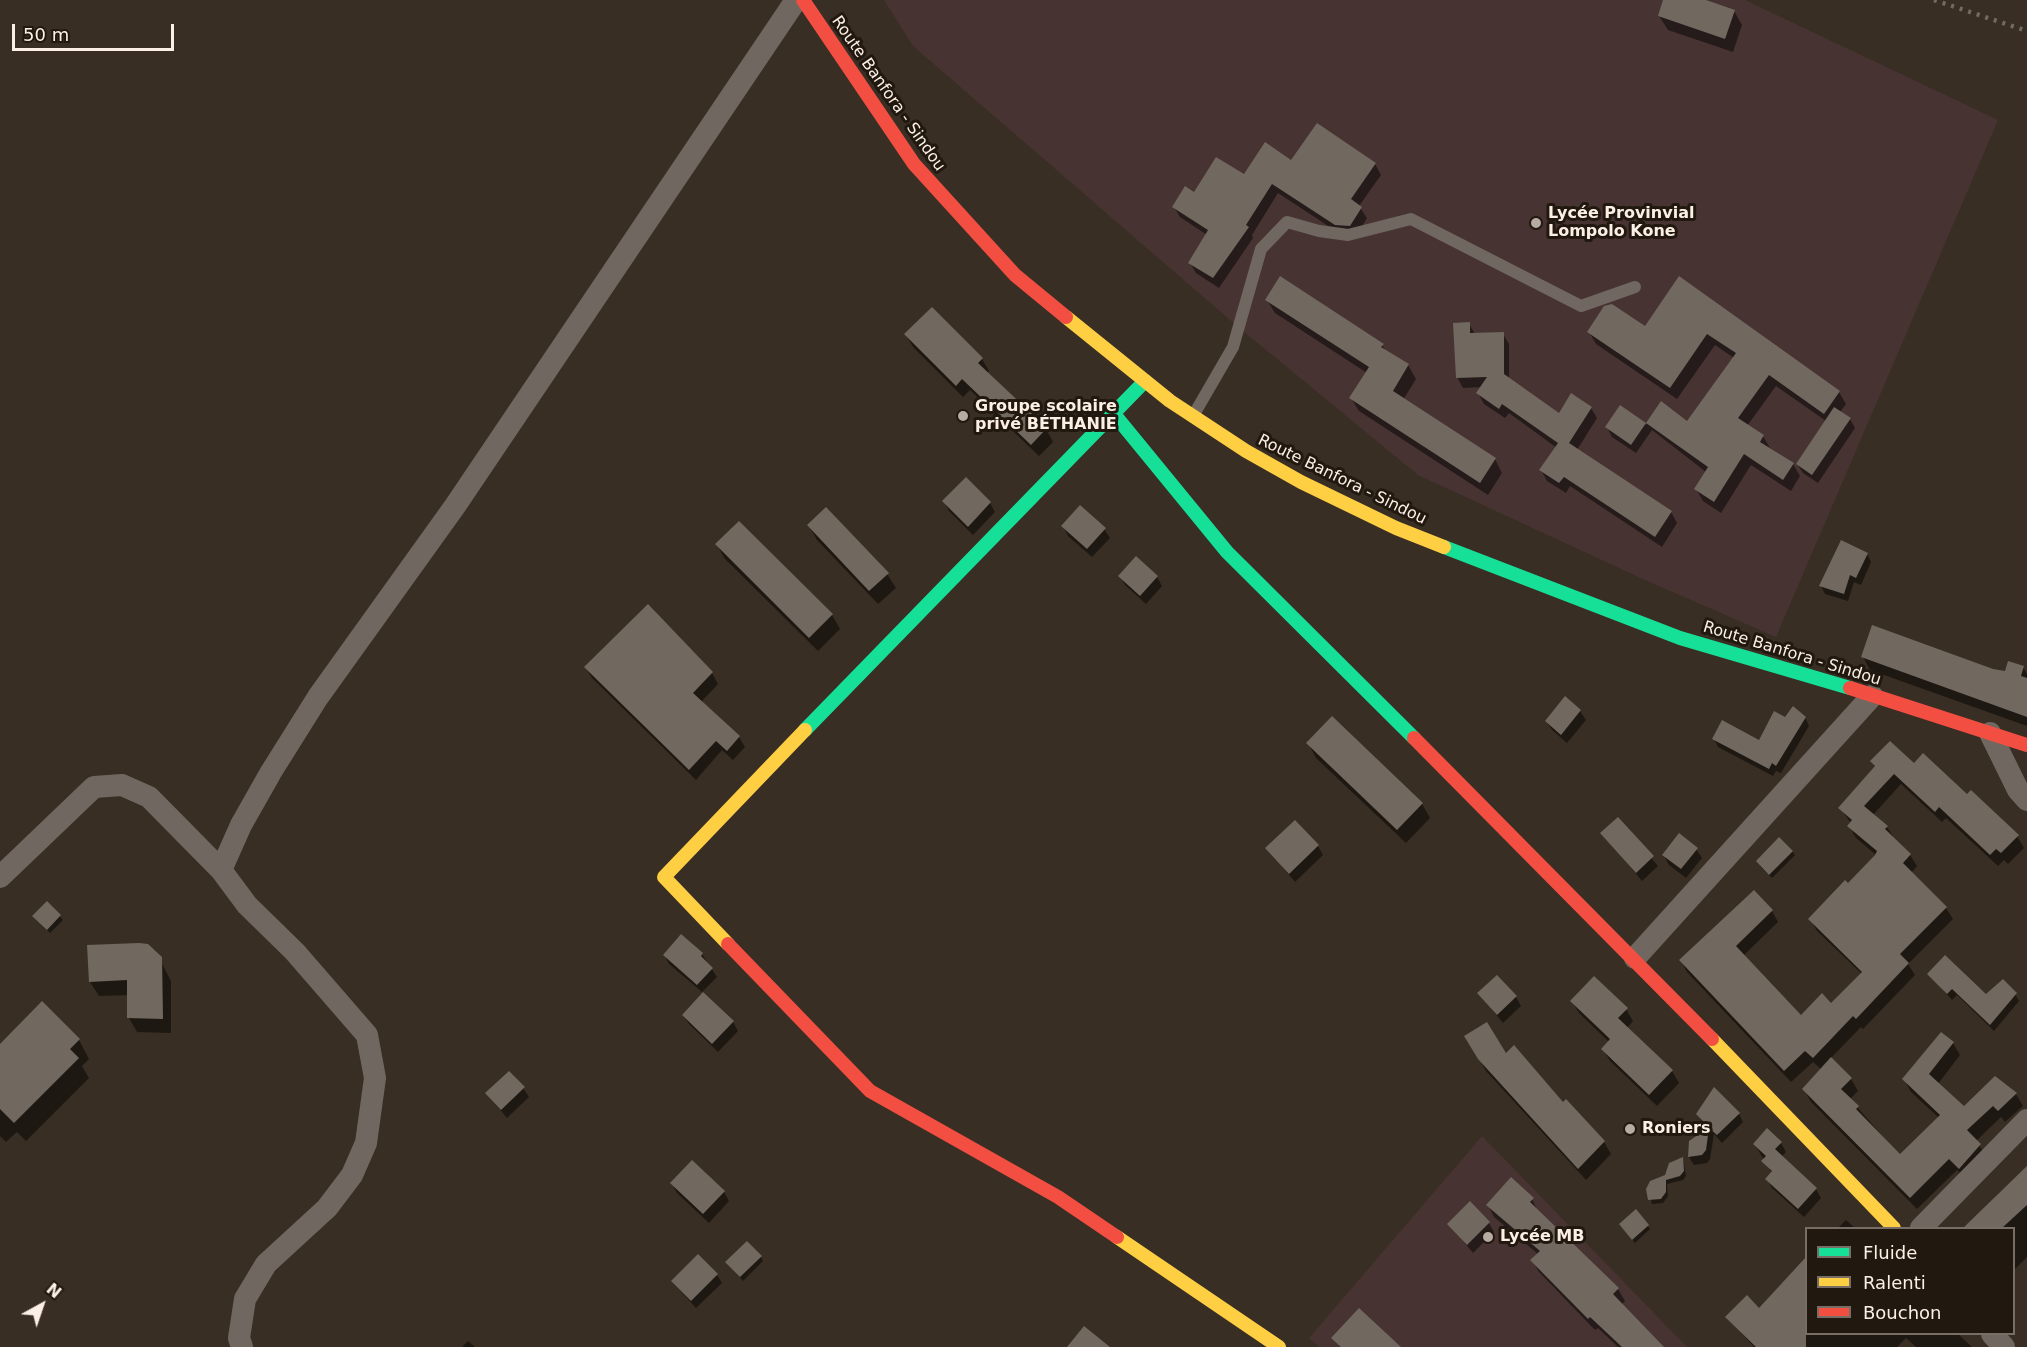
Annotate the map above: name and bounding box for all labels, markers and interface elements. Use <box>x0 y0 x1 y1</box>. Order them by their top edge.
scale bar <box>15 12 177 50</box>
street label: Route Banfora - Sindou <box>827 13 949 175</box>
text: 50 m <box>23 24 69 45</box>
place label: Lycée Provinvial Lompolo Kone <box>1548 204 1694 242</box>
marker: Lycée Provinvial Lompolo Kone <box>1529 216 1543 230</box>
place label: Groupe scolaire privé BÉTHANIE <box>975 397 1117 435</box>
marker: Groupe scolaire privé BÉTHANIE <box>956 409 970 423</box>
street label: Route Banfora - Sindou <box>1255 431 1429 529</box>
street label: Route Banfora - Sindou <box>1701 618 1883 690</box>
place label: Roniers <box>1642 1119 1710 1139</box>
marker: Roniers <box>1623 1122 1637 1136</box>
place label: Lycée MB <box>1500 1227 1584 1247</box>
legend <box>1805 1227 2015 1335</box>
marker: Lycée MB <box>1481 1230 1495 1244</box>
text: Fluide <box>1863 1242 1917 1263</box>
text: Ralenti <box>1863 1272 1926 1293</box>
north arrow <box>12 1275 72 1335</box>
text: N <box>43 1279 65 1302</box>
text: Bouchon <box>1863 1302 1942 1323</box>

